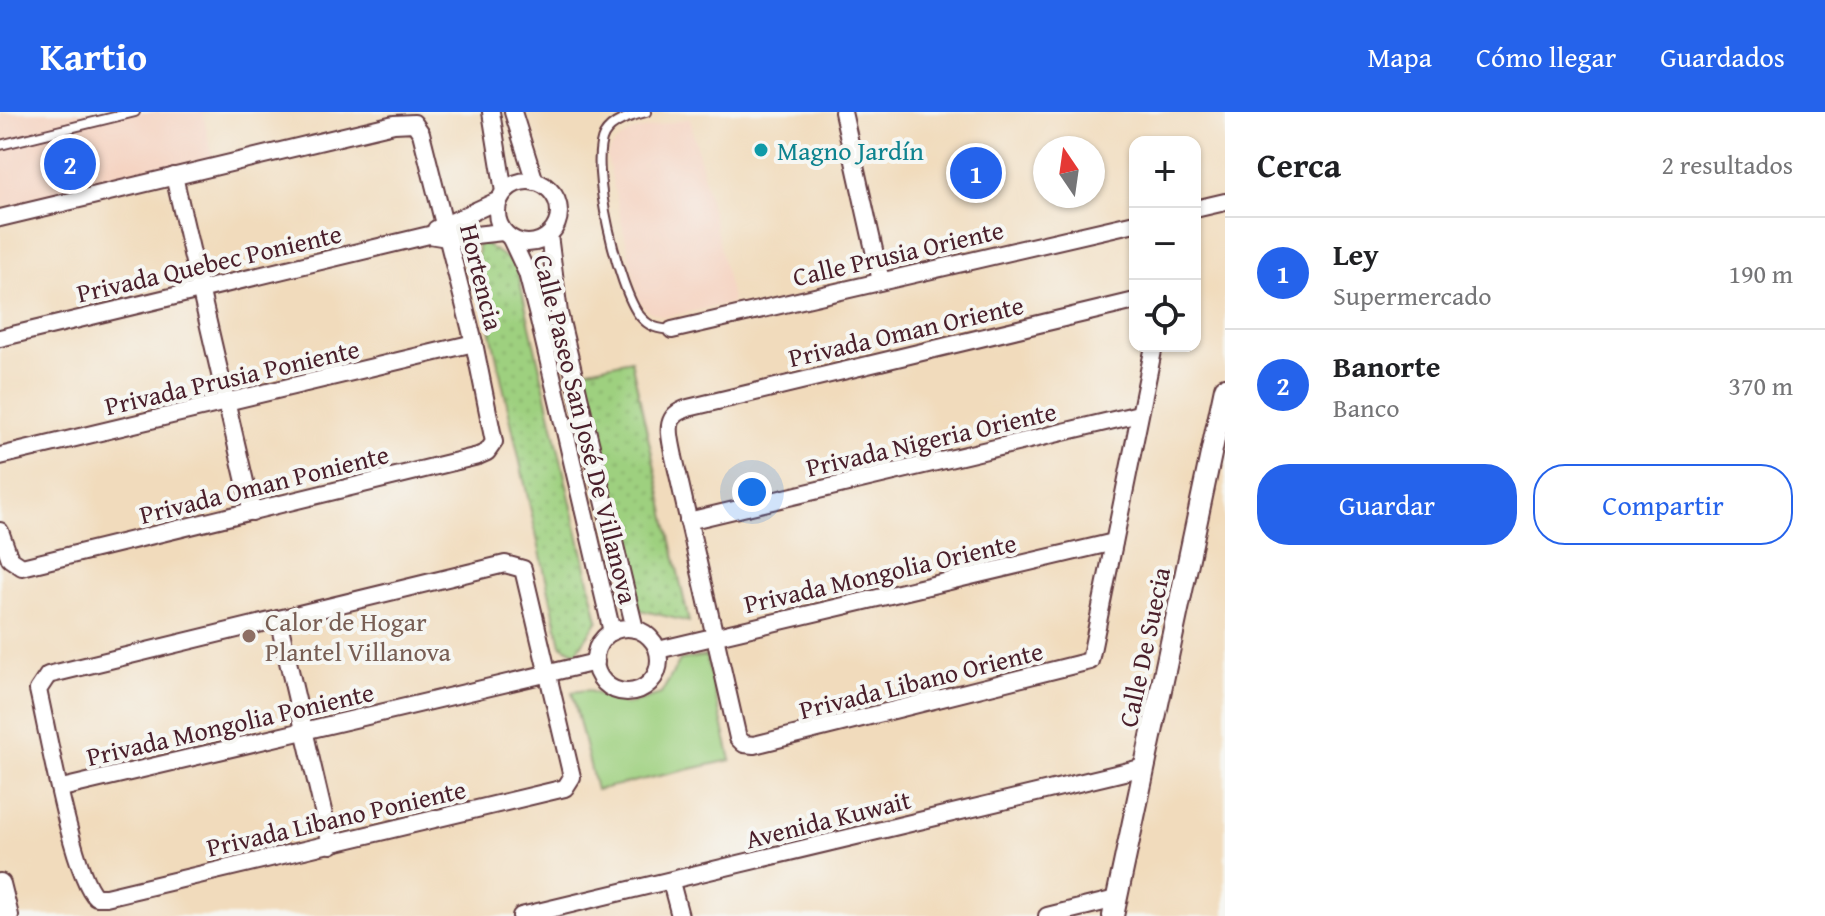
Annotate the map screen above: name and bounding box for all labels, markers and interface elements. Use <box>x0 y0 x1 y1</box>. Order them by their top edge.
text: Kartio <box>40 28 147 84</box>
text: Mapa <box>1367 36 1432 77</box>
text: Cómo llegar <box>1476 36 1616 77</box>
text: Guardados <box>1660 36 1785 77</box>
place label: Magno Jardín <box>777 131 924 170</box>
pin: 2 <box>44 134 96 194</box>
north arrow <box>1033 136 1105 208</box>
map controls <box>1129 136 1201 352</box>
button: + <box>1129 136 1201 208</box>
text: Cerca <box>1257 140 1341 189</box>
marker: Magno Jardín <box>752 141 770 159</box>
pin: 1 <box>950 143 1002 203</box>
text: 2 resultados <box>1662 145 1793 184</box>
button: − <box>1129 208 1201 280</box>
street label: Calle Prusia Oriente <box>789 210 1007 296</box>
street label: Privada Quebec Poniente <box>73 214 345 312</box>
street label: Hortencia <box>450 220 514 335</box>
text: Ley <box>1333 232 1379 276</box>
street label: Calle Paseo San José De Villanova <box>524 250 648 608</box>
text: 1 <box>1276 254 1290 293</box>
text: 190 m <box>1728 254 1793 293</box>
text: Supermercado <box>1333 276 1491 315</box>
button: locate <box>1129 280 1201 352</box>
street label: Privada Oman Oriente <box>785 285 1027 377</box>
street label: Privada Prusia Poniente <box>101 329 363 425</box>
text: Banorte <box>1333 344 1441 388</box>
text: 2 <box>1276 366 1290 405</box>
text: 370 m <box>1728 366 1793 405</box>
text: Banco <box>1333 388 1399 427</box>
street label: Privada Nigeria Oriente <box>802 391 1060 487</box>
street label: Privada Oman Poniente <box>135 434 393 534</box>
button: Guardar <box>1257 464 1517 545</box>
button: Compartir <box>1533 464 1793 545</box>
your location <box>732 472 772 512</box>
street label: Privada Mongolia Oriente <box>740 523 1020 623</box>
street label: Calle De Suecia <box>1108 563 1180 731</box>
place label: Calor de Hogar Plantel Villanova <box>265 602 452 671</box>
marker: Calor de Hogar Plantel Villanova <box>240 627 258 645</box>
street label: Privada Libano Oriente <box>795 631 1047 729</box>
street label: Privada Mongolia Poniente <box>82 672 378 776</box>
street label: Privada Libano Poniente <box>202 769 470 867</box>
street label: Avenida Kuwait <box>741 780 915 858</box>

